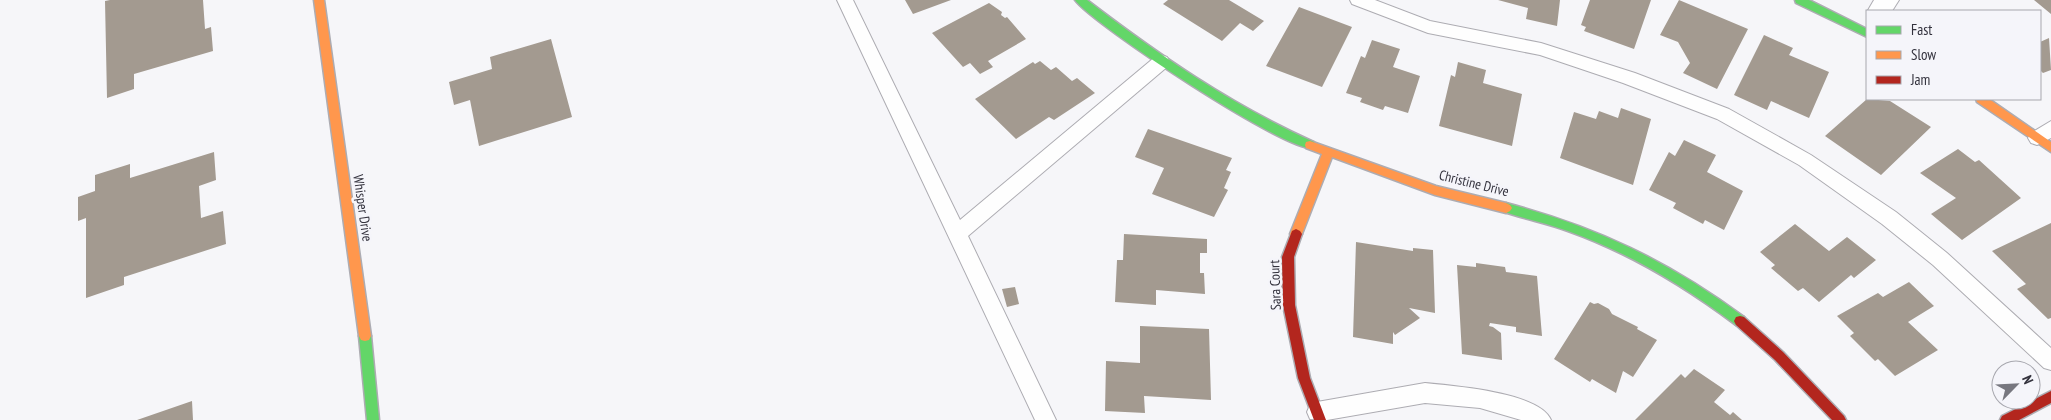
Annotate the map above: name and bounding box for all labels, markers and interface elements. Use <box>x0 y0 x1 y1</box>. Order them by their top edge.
legend <box>1866 10 2041 100</box>
text: Fast <box>1911 20 1932 39</box>
text: Slow <box>1911 45 1936 64</box>
text: Jam <box>1910 70 1930 89</box>
street label: Christine Drive <box>1437 166 1511 200</box>
street label: Whisper Drive <box>349 173 377 243</box>
street label: Sara Court <box>1265 259 1285 310</box>
north arrow <box>1991 360 2041 410</box>
text: N <box>2018 373 2038 387</box>

